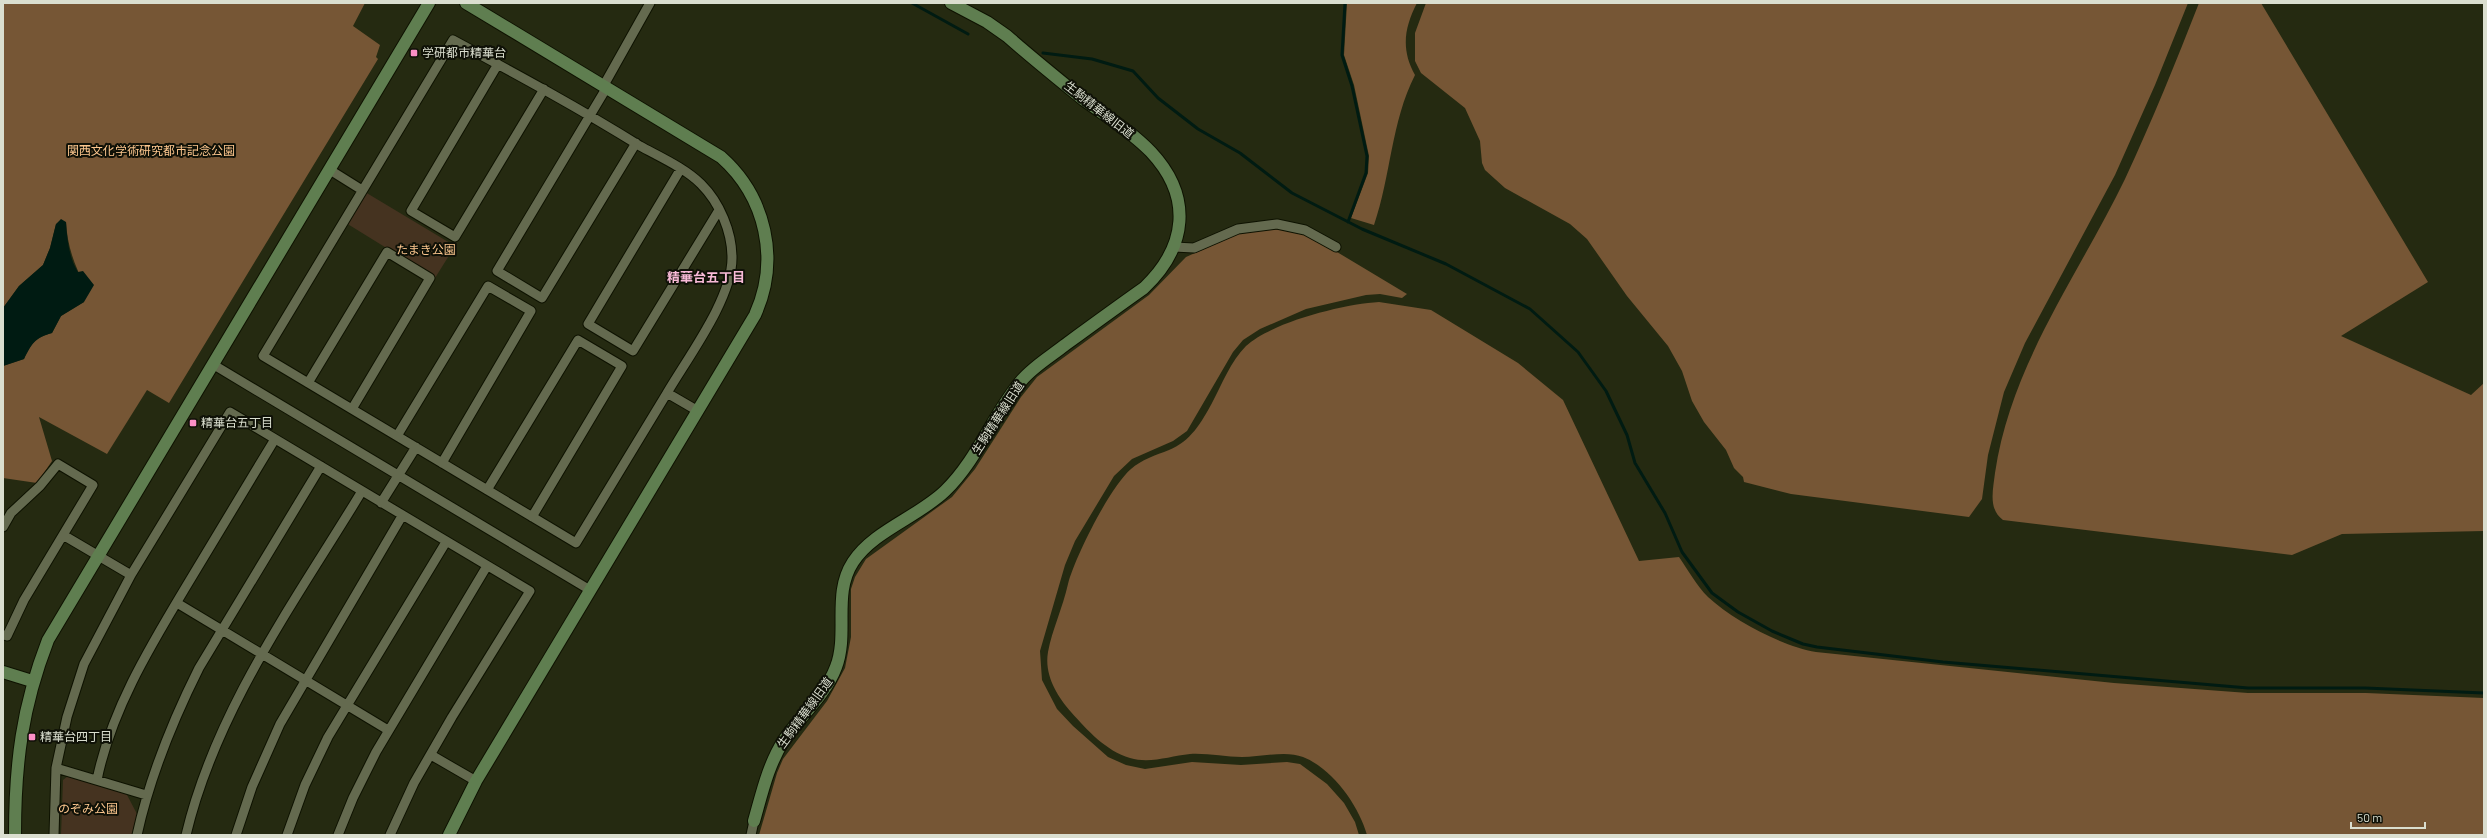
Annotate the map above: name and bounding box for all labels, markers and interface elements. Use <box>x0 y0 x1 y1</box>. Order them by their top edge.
place label: 学研都市精華台 <box>422 45 506 59</box>
marker: 学研都市精華台 <box>409 48 419 58</box>
street label: 生駒精華線旧道 <box>1062 78 1137 141</box>
park label: 関西文化学術研究都市記念公園 <box>67 143 235 157</box>
park label: たまき公園 <box>396 242 456 256</box>
district label: 精華台五丁目 <box>667 269 745 285</box>
street label: 生駒精華線旧道 <box>968 378 1026 456</box>
place label: 精華台五丁目 <box>201 415 273 429</box>
marker: 精華台五丁目 <box>188 418 198 428</box>
street label: 生駒精華線旧道 <box>774 674 835 751</box>
place label: 精華台四丁目 <box>40 729 112 743</box>
marker: 精華台四丁目 <box>27 732 37 742</box>
park label: のぞみ公園 <box>58 801 118 815</box>
scale bar <box>2351 804 2425 830</box>
text: 50 m <box>2357 810 2382 824</box>

